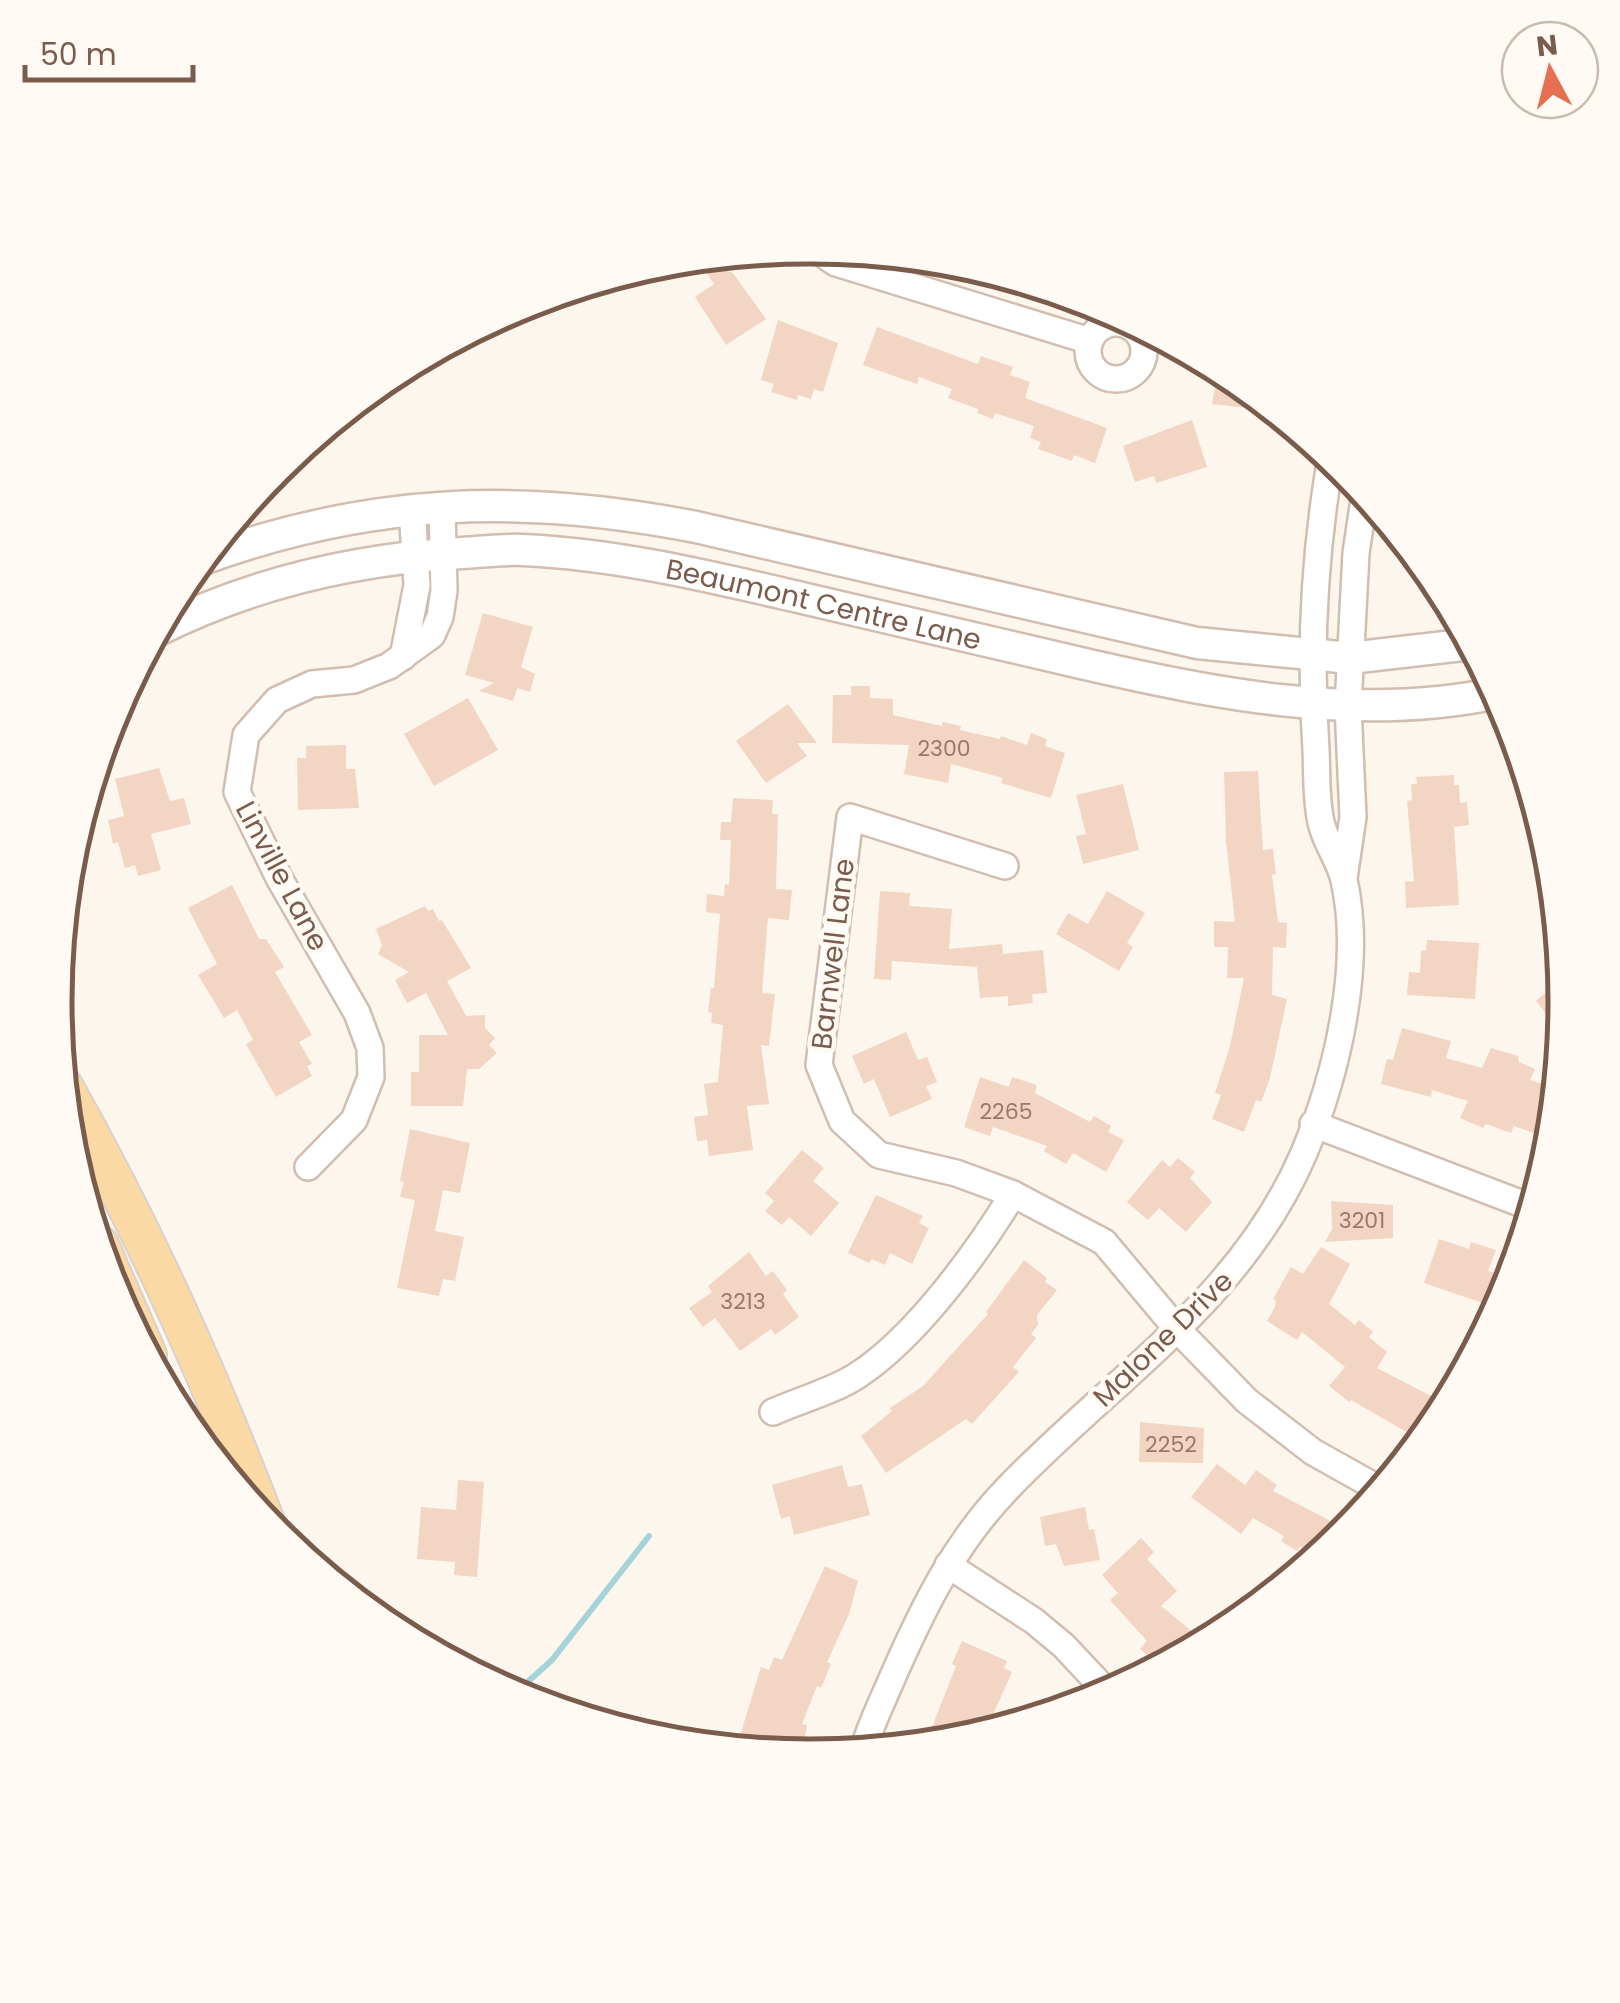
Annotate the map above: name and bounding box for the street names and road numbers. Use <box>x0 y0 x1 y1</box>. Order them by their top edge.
street label: Beaumont Centre Lane <box>663 549 985 659</box>
street label: Linville Lane <box>226 794 338 958</box>
street label: Barnwell Lane <box>802 856 864 1052</box>
street label: Malone Drive <box>1084 1262 1242 1416</box>

